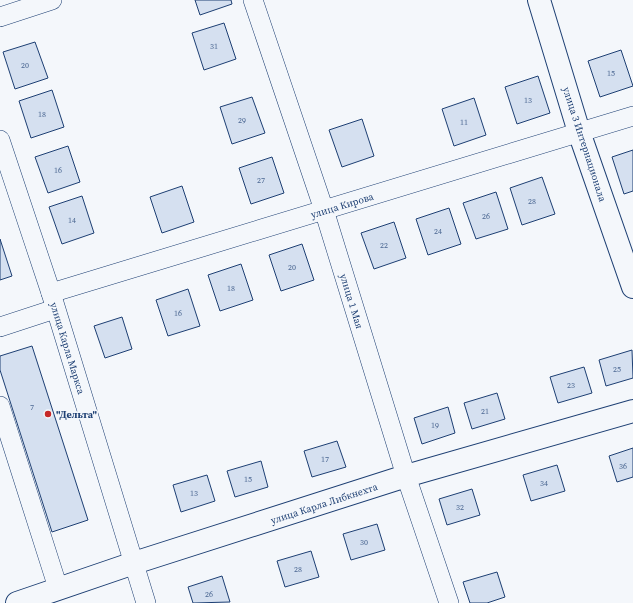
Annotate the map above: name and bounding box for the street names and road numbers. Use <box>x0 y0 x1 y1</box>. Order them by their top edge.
street label: улица 3 Интернационала <box>560 85 609 204</box>
street label: улица Кирова <box>309 190 376 221</box>
street label: улица 1 Мая <box>337 272 366 330</box>
street label: улица Карла Маркса <box>47 301 88 397</box>
street label: улица Карла Либкнехта <box>269 480 380 527</box>

